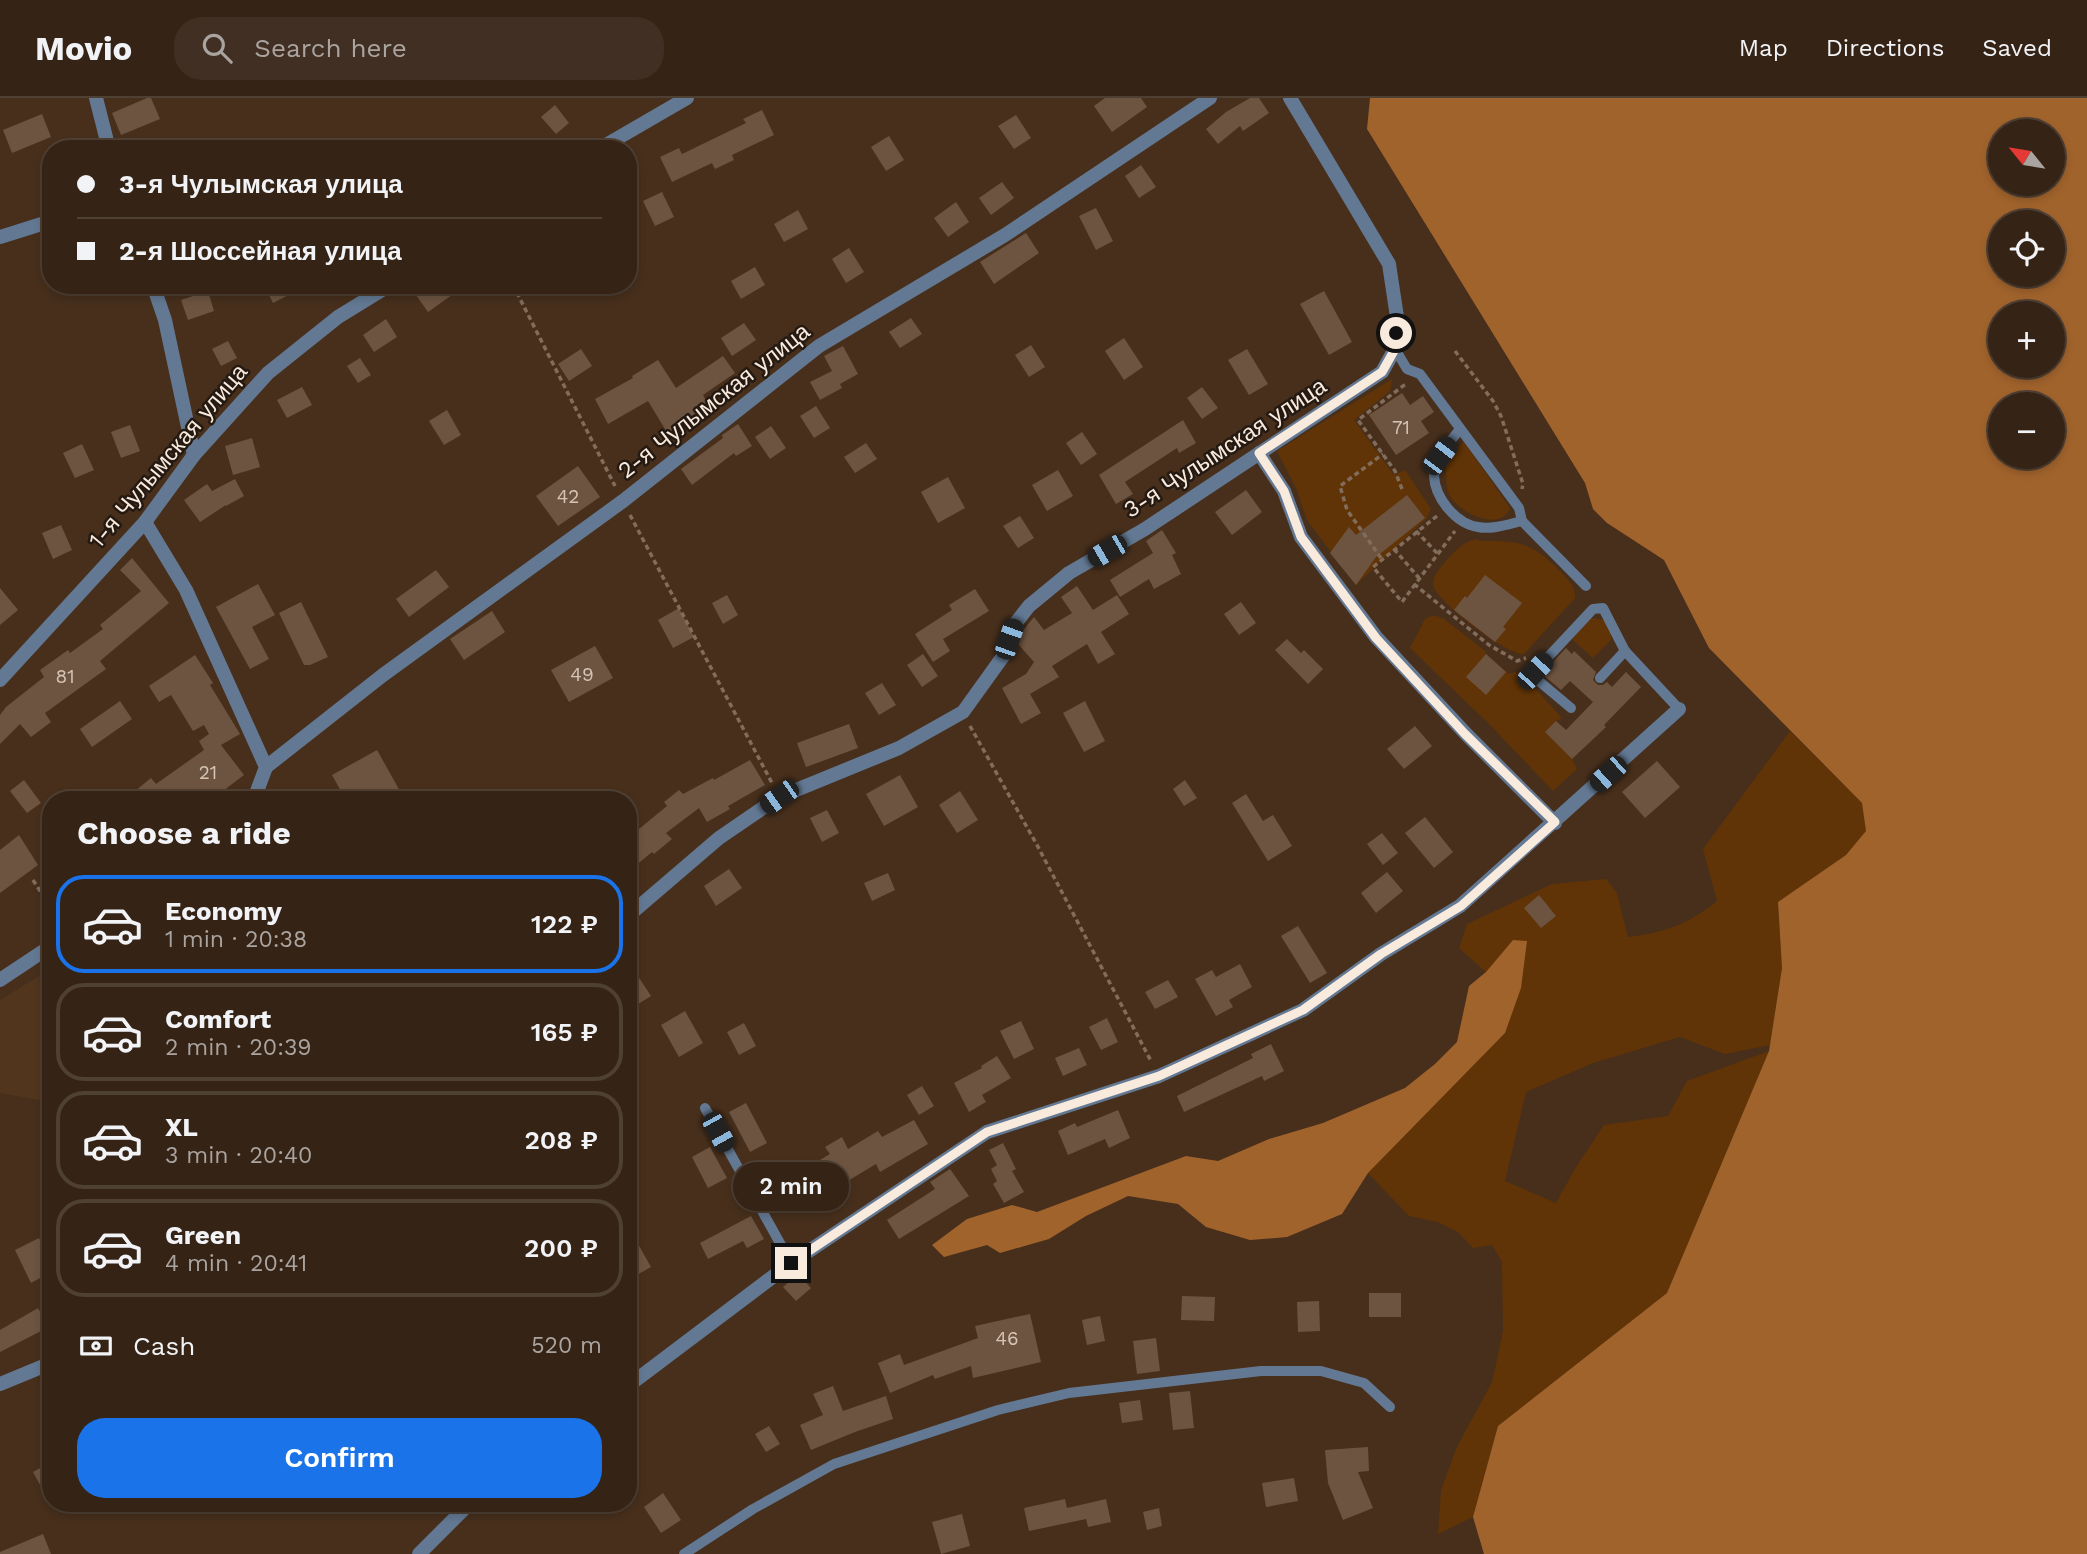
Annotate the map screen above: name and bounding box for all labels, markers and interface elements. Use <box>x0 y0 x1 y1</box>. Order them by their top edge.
search box <box>174 17 664 80</box>
text: Movio <box>35 29 132 68</box>
icon: search <box>198 29 236 67</box>
text: Search here <box>254 33 407 63</box>
text: Map <box>1739 34 1788 62</box>
text: Directions <box>1826 34 1944 62</box>
text: Saved <box>1982 34 2052 62</box>
north arrow <box>1988 119 2065 196</box>
map controls <box>1988 119 2065 469</box>
text: 3-я Чулымская улица <box>119 169 403 199</box>
button: locate <box>1988 210 2065 287</box>
text: 2-я Шоссейная улица <box>119 236 402 266</box>
button: + <box>1988 301 2065 378</box>
route start <box>1380 317 1412 349</box>
street label: 2-я Чулымская улица <box>613 318 815 484</box>
street label: 1-я Чулымская улица <box>83 359 253 553</box>
street label: 3-я Чулымская улица <box>1119 372 1331 524</box>
button: − <box>1988 392 2065 469</box>
house number: 71 <box>1392 416 1410 439</box>
car <box>1419 433 1462 479</box>
house number: 42 <box>557 485 579 508</box>
car <box>1084 531 1131 571</box>
car <box>993 616 1026 662</box>
car <box>1513 648 1558 694</box>
house number: 49 <box>570 663 594 686</box>
house number: 81 <box>55 665 75 688</box>
car <box>1586 752 1631 796</box>
house number: 21 <box>199 761 217 784</box>
car <box>756 776 803 818</box>
text: Choose a ride <box>77 814 291 852</box>
icon: car <box>81 893 144 956</box>
text: Economy <box>165 896 282 926</box>
text: 122 ₽ <box>531 909 598 939</box>
text: 1 min · 20:38 <box>165 926 307 953</box>
icon: car <box>81 1001 144 1064</box>
text: Comfort <box>165 1004 271 1034</box>
text: 165 ₽ <box>531 1017 598 1047</box>
text: 2 min · 20:39 <box>165 1034 312 1061</box>
icon: car <box>81 1109 144 1172</box>
car <box>699 1109 738 1155</box>
text: XL <box>165 1112 198 1142</box>
text: 208 ₽ <box>524 1125 598 1155</box>
text: 3 min · 20:40 <box>165 1142 312 1169</box>
callout: 2 min <box>733 1162 849 1210</box>
text: 2 min <box>759 1173 823 1200</box>
icon: car <box>81 1217 144 1280</box>
text: Green <box>165 1220 241 1250</box>
text: 200 ₽ <box>524 1233 598 1263</box>
route end <box>775 1247 807 1279</box>
text: 4 min · 20:41 <box>165 1250 307 1277</box>
icon: cash <box>77 1327 115 1365</box>
house number: 46 <box>995 1327 1019 1350</box>
text: Cash <box>133 1331 195 1361</box>
text: 520 m <box>531 1332 602 1359</box>
button: Confirm <box>77 1418 602 1498</box>

